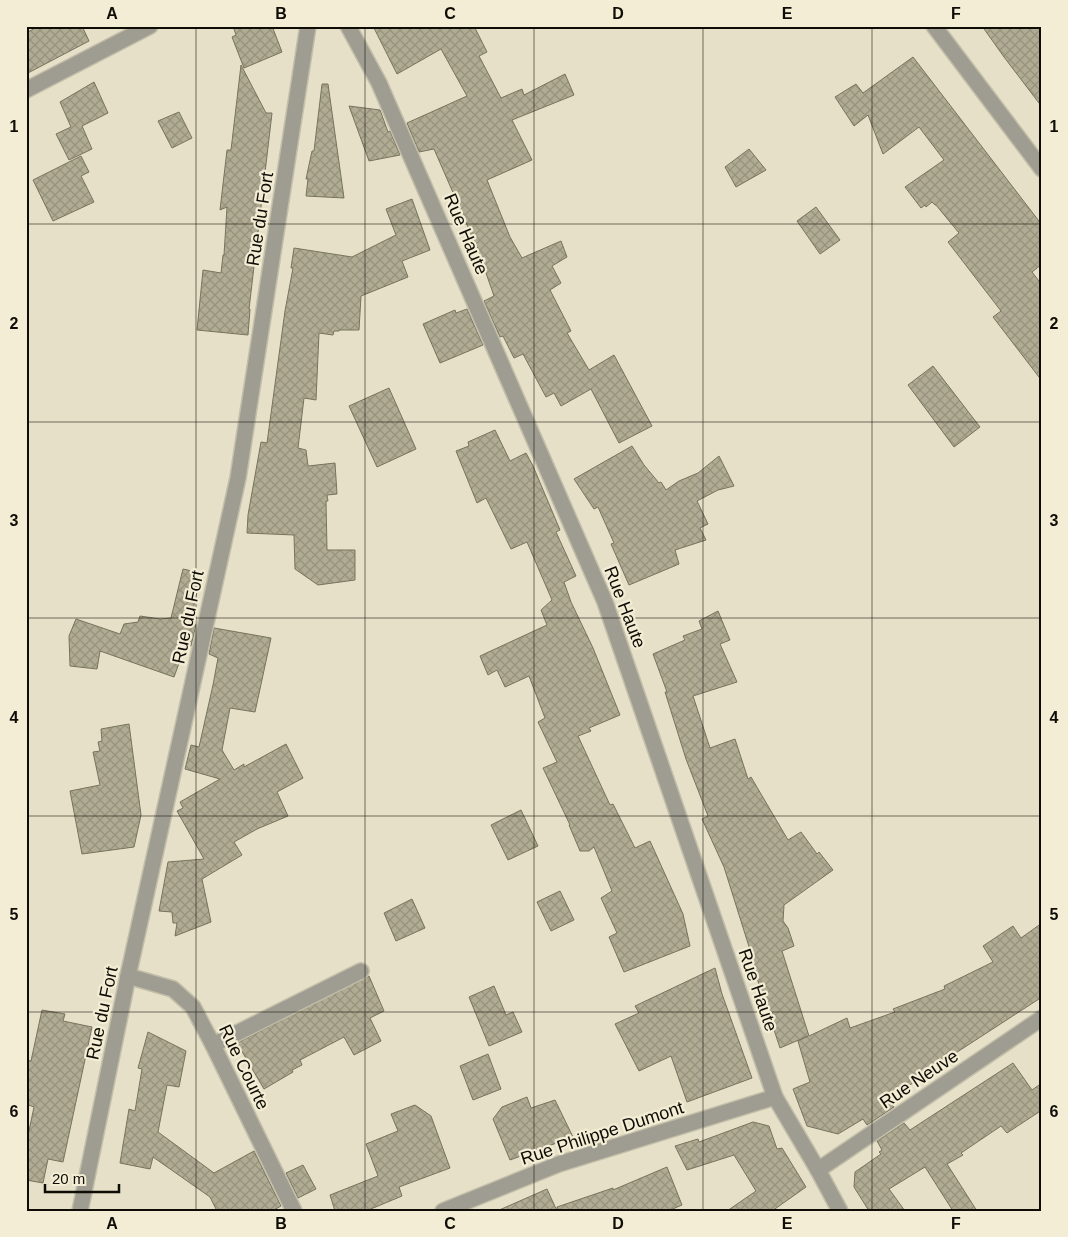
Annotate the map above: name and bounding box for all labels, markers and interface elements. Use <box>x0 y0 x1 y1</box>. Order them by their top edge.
text: A <box>106 5 118 22</box>
text: B <box>275 5 287 22</box>
text: C <box>444 5 456 22</box>
text: D <box>612 5 624 22</box>
text: E <box>782 5 793 22</box>
text: F <box>951 5 961 22</box>
text: 1 <box>10 118 19 135</box>
text: 1 <box>1050 118 1059 135</box>
street label: Rue du Fort <box>243 170 277 268</box>
street label: Rue Haute <box>440 190 492 278</box>
text: 2 <box>10 315 19 332</box>
text: 2 <box>1050 315 1059 332</box>
text: 3 <box>10 512 19 529</box>
text: 3 <box>1050 512 1059 529</box>
street label: Rue Haute <box>600 563 650 651</box>
street label: Rue du Fort <box>168 568 208 666</box>
text: 4 <box>10 709 19 726</box>
text: 4 <box>1050 709 1059 726</box>
text: 5 <box>10 906 19 923</box>
text: 5 <box>1050 906 1059 923</box>
street label: Rue Haute <box>735 946 781 1034</box>
street label: Rue du Fort <box>82 964 122 1062</box>
street label: Rue Courte <box>215 1021 273 1113</box>
street label: Rue Neuve <box>876 1046 962 1112</box>
street label: Rue Philippe Dumont <box>518 1097 686 1169</box>
text: 6 <box>10 1103 19 1120</box>
text: 6 <box>1050 1103 1059 1120</box>
scale bar <box>45 1162 119 1194</box>
text: 20 m <box>52 1170 85 1187</box>
text: A <box>106 1215 118 1232</box>
text: B <box>275 1215 287 1232</box>
text: C <box>444 1215 456 1232</box>
text: D <box>612 1215 624 1232</box>
text: E <box>782 1215 793 1232</box>
text: F <box>951 1215 961 1232</box>

